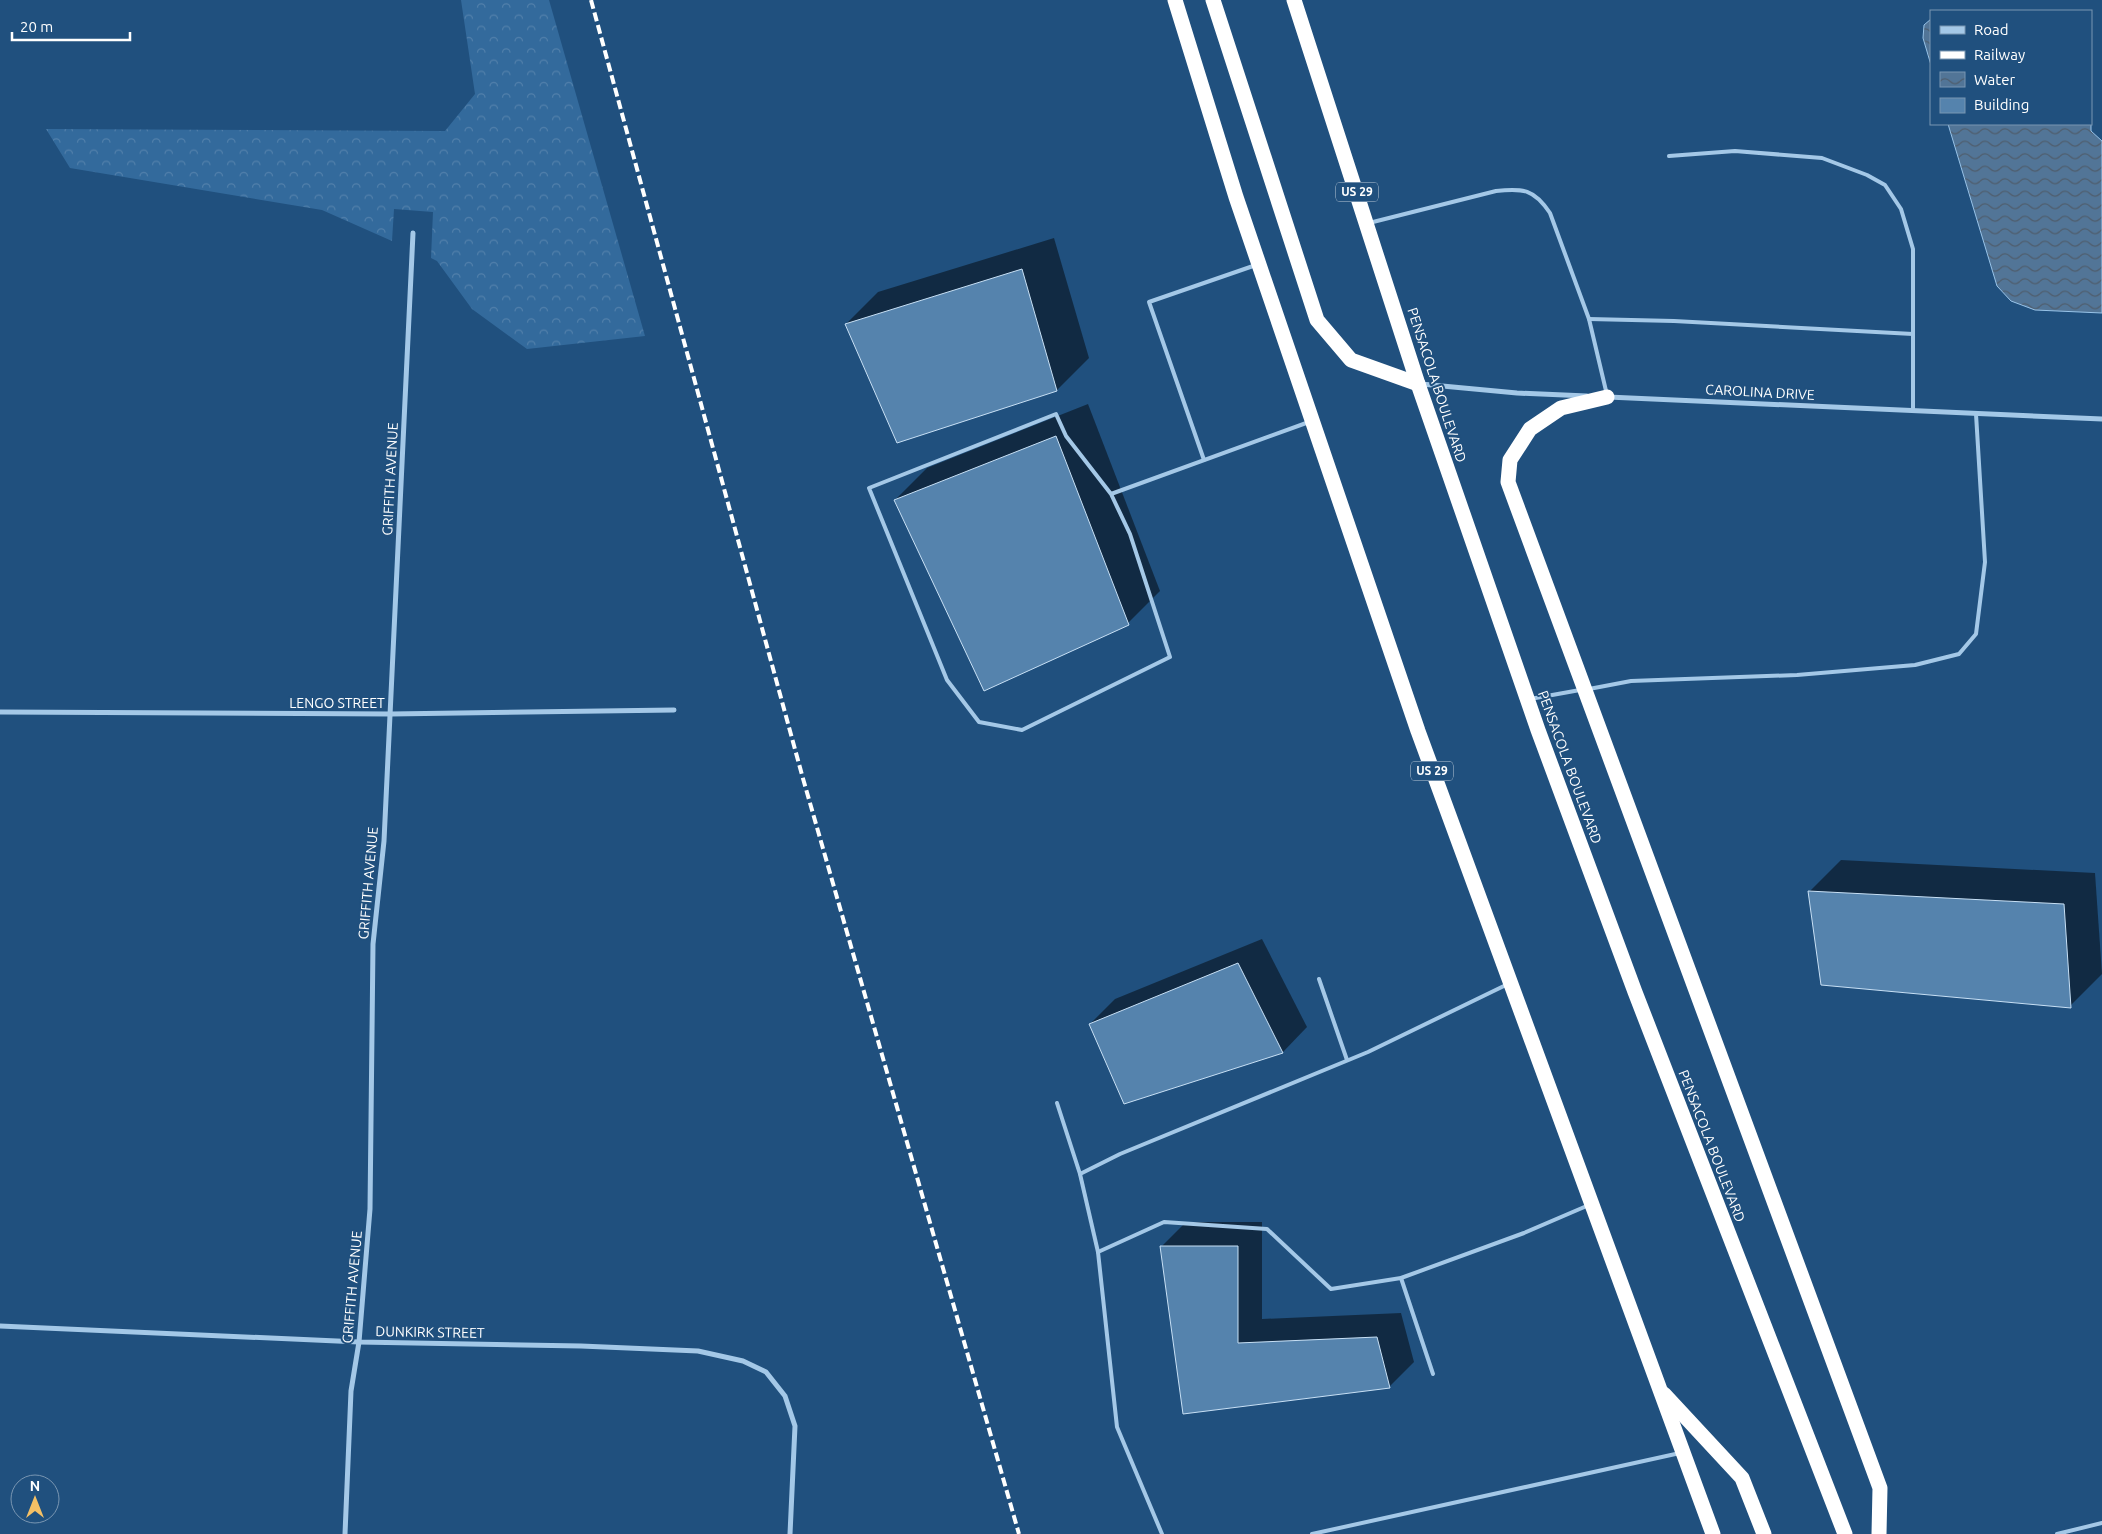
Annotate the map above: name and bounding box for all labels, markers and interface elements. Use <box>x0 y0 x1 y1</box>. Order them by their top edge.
scale bar <box>12 10 130 42</box>
legend <box>1930 10 2092 125</box>
text: 20 m <box>20 18 53 35</box>
text: Road <box>1974 21 2009 38</box>
text: Railway <box>1974 46 2025 63</box>
text: Water <box>1974 71 2015 88</box>
text: Building <box>1974 96 2029 113</box>
road number: US 29 <box>1336 182 1378 202</box>
street label: PENSACOLA BOULEVARD <box>1404 306 1470 465</box>
street label: CAROLINA DRIVE <box>1705 381 1815 403</box>
street label: GRIFFITH AVENUE <box>379 422 401 536</box>
street label: PENSACOLA BOULEVARD <box>1535 688 1605 846</box>
street label: LENGO STREET <box>289 695 385 711</box>
road number: US 29 <box>1411 761 1453 780</box>
street label: GRIFFITH AVENUE <box>355 826 381 940</box>
street label: PENSACOLA BOULEVARD <box>1676 1068 1749 1225</box>
street label: GRIFFITH AVENUE <box>339 1230 365 1344</box>
street label: DUNKIRK STREET <box>375 1323 485 1341</box>
north arrow <box>10 1474 60 1524</box>
text: N <box>30 1478 40 1494</box>

